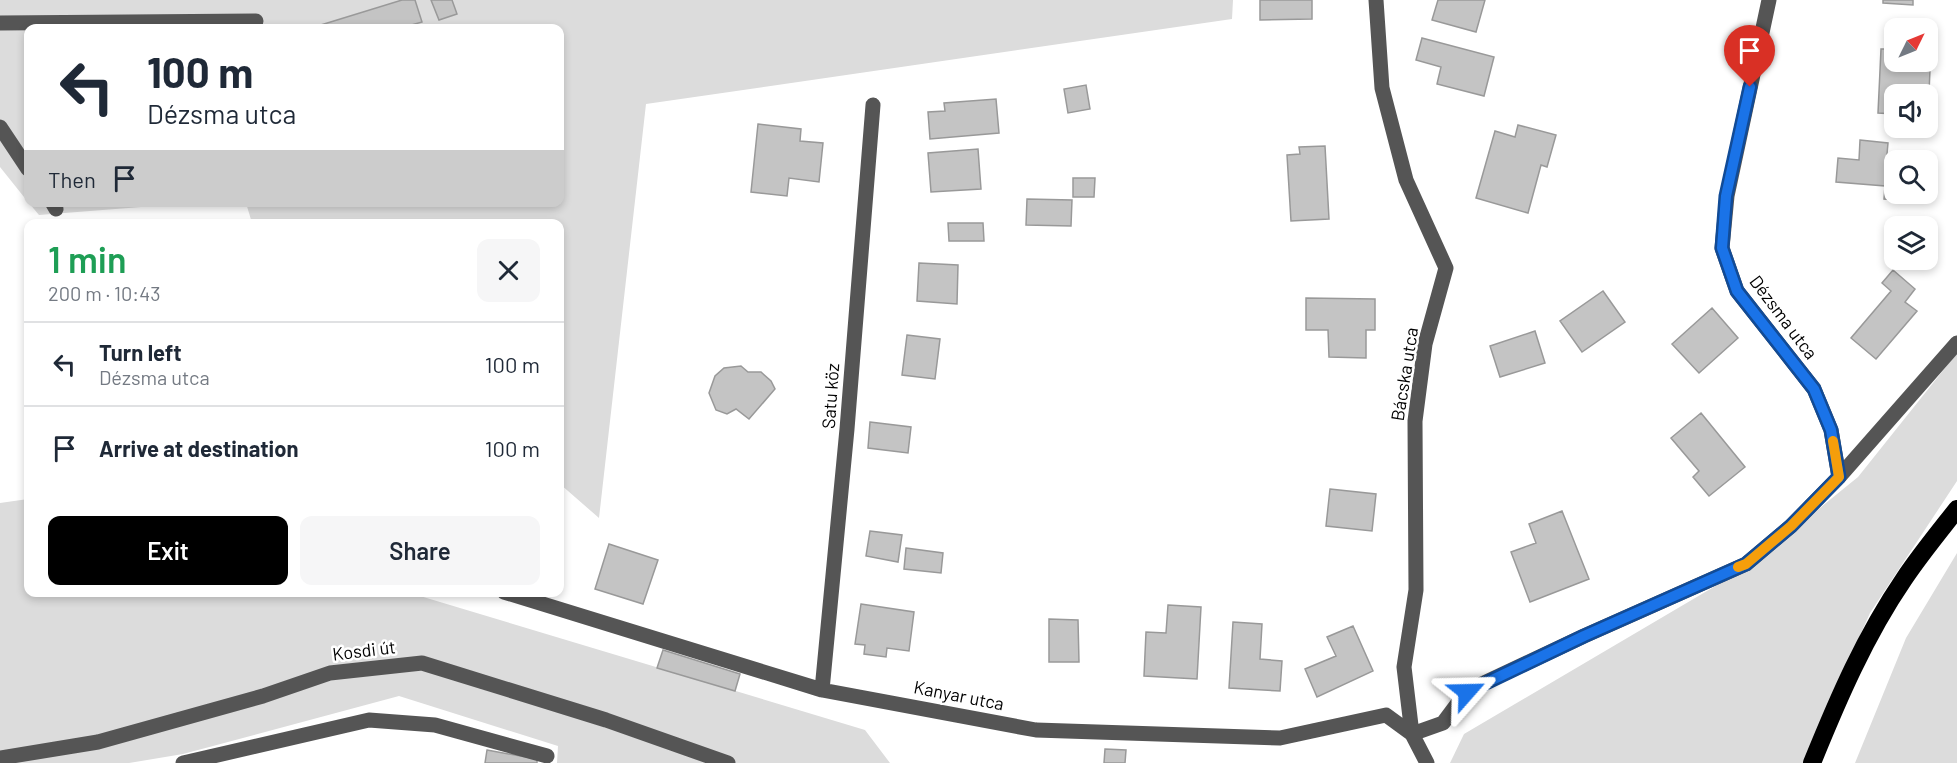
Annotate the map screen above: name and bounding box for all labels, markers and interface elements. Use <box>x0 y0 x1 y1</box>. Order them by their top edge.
north arrow <box>1884 18 1938 72</box>
map controls <box>1884 18 1938 270</box>
pin <box>1724 25 1775 87</box>
icon: arrive <box>1733 34 1766 67</box>
text: 100 m <box>147 46 253 96</box>
icon: left <box>48 48 126 126</box>
button: sound <box>1884 84 1938 138</box>
text: Dézsma utca <box>147 97 296 129</box>
button: search <box>1884 150 1938 204</box>
icon: arrive <box>108 162 141 195</box>
text: Then <box>48 166 96 192</box>
button: layers <box>1884 216 1938 270</box>
text: 1 min <box>48 237 127 280</box>
button: close <box>477 239 540 302</box>
street label: Dézsma utca <box>1745 271 1823 363</box>
text: 200 m · 10:43 <box>48 281 160 305</box>
street label: Bácska utca <box>1386 326 1422 422</box>
text: Turn left <box>99 339 182 365</box>
icon: left <box>48 348 81 381</box>
text: 100 m <box>485 351 540 377</box>
street label: Satu köz <box>817 362 843 430</box>
text: Dézsma utca <box>99 365 210 389</box>
icon: arrive <box>48 432 81 465</box>
text: Arrive at destination <box>99 435 298 461</box>
text: 100 m <box>485 435 540 461</box>
button: Exit <box>48 516 288 585</box>
button: Share <box>300 516 540 585</box>
street label: Kosdi út <box>331 635 397 665</box>
position arrow <box>1435 660 1499 724</box>
street label: Kanyar utca <box>912 675 1006 715</box>

